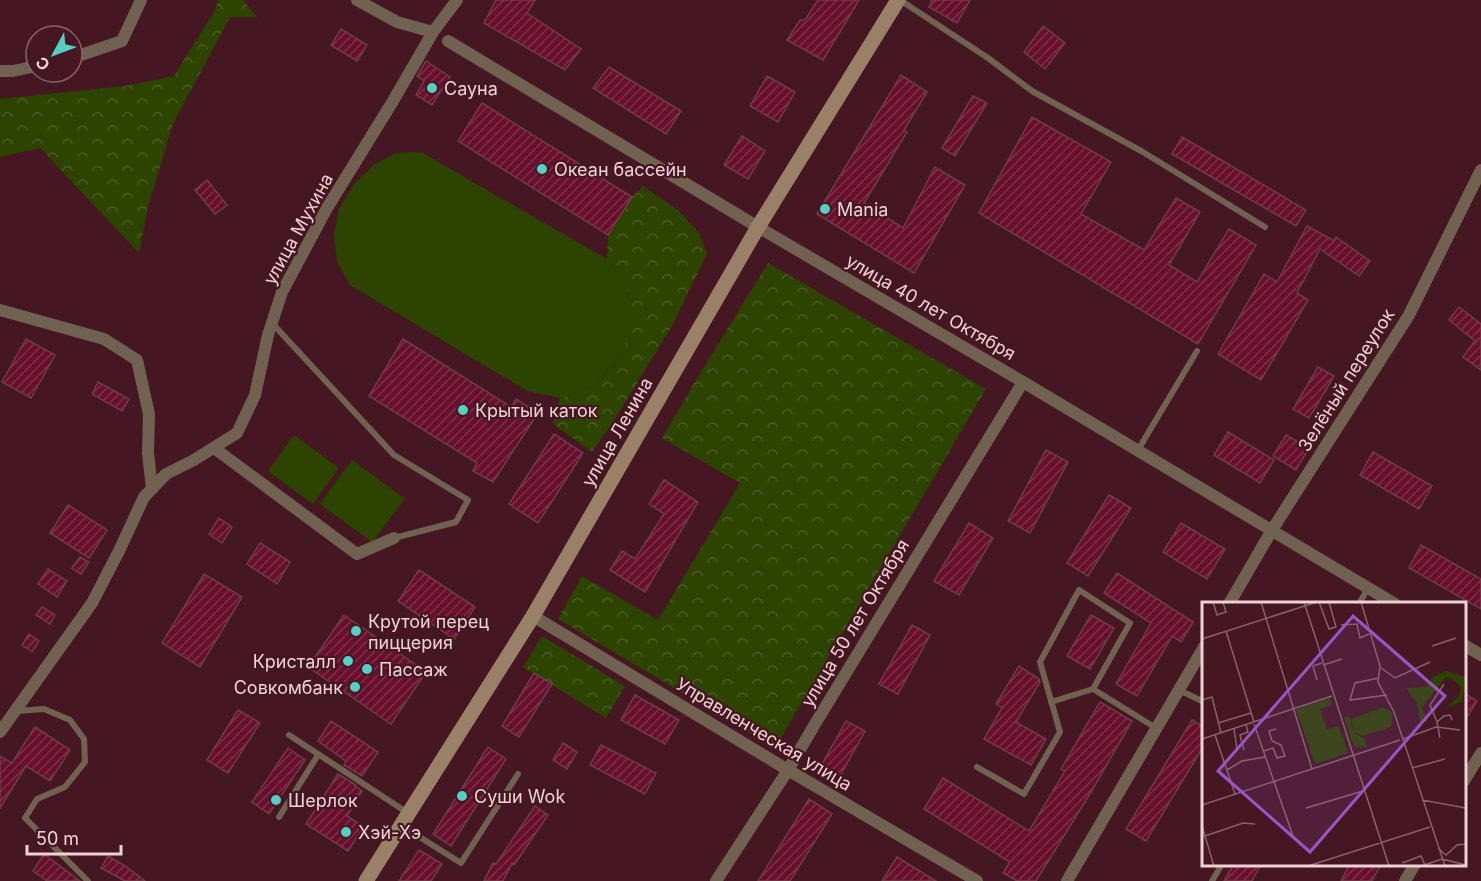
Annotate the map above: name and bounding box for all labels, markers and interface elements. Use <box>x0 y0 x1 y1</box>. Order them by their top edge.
north arrow <box>24 24 84 84</box>
text: С <box>31 53 54 75</box>
place label: Сауна <box>444 78 498 99</box>
marker: Сауна <box>425 81 439 95</box>
place label: Океан бассейн <box>554 159 687 180</box>
marker: Океан бассейн <box>535 162 549 176</box>
street label: улица Мухина <box>259 170 337 288</box>
place label: Mania <box>837 199 888 220</box>
marker: Mania <box>818 202 832 216</box>
street label: улица 40 лет Октября <box>843 250 1019 364</box>
street label: Зелёный переулок <box>1294 304 1399 455</box>
street label: улица Ленина <box>577 374 657 490</box>
place label: Крытый каток <box>475 400 598 421</box>
marker: Крытый каток <box>456 403 470 417</box>
street label: улица 50 лет Октября <box>797 536 913 710</box>
inset map <box>1202 602 1466 866</box>
place label: Крутой перец пиццерия <box>368 611 489 653</box>
marker: Крутой перец пиццерия <box>349 624 363 638</box>
place label: Кристалл <box>253 651 336 672</box>
marker: Кристалл <box>341 654 355 668</box>
place label: Пассаж <box>379 659 448 680</box>
marker: Пассаж <box>360 662 374 676</box>
street label: Управленческая улица <box>672 673 856 795</box>
place label: Совкомбанк <box>234 677 343 698</box>
marker: Совкомбанк <box>348 680 362 694</box>
place label: Суши Wok <box>474 786 565 807</box>
marker: Суши Wok <box>455 789 469 803</box>
place label: Шерлок <box>288 790 358 811</box>
marker: Шерлок <box>269 793 283 807</box>
scale bar <box>27 818 122 856</box>
place label: Хэй-Хэ <box>358 822 421 843</box>
marker: Хэй-Хэ <box>339 825 353 839</box>
text: 50 m <box>36 828 79 849</box>

